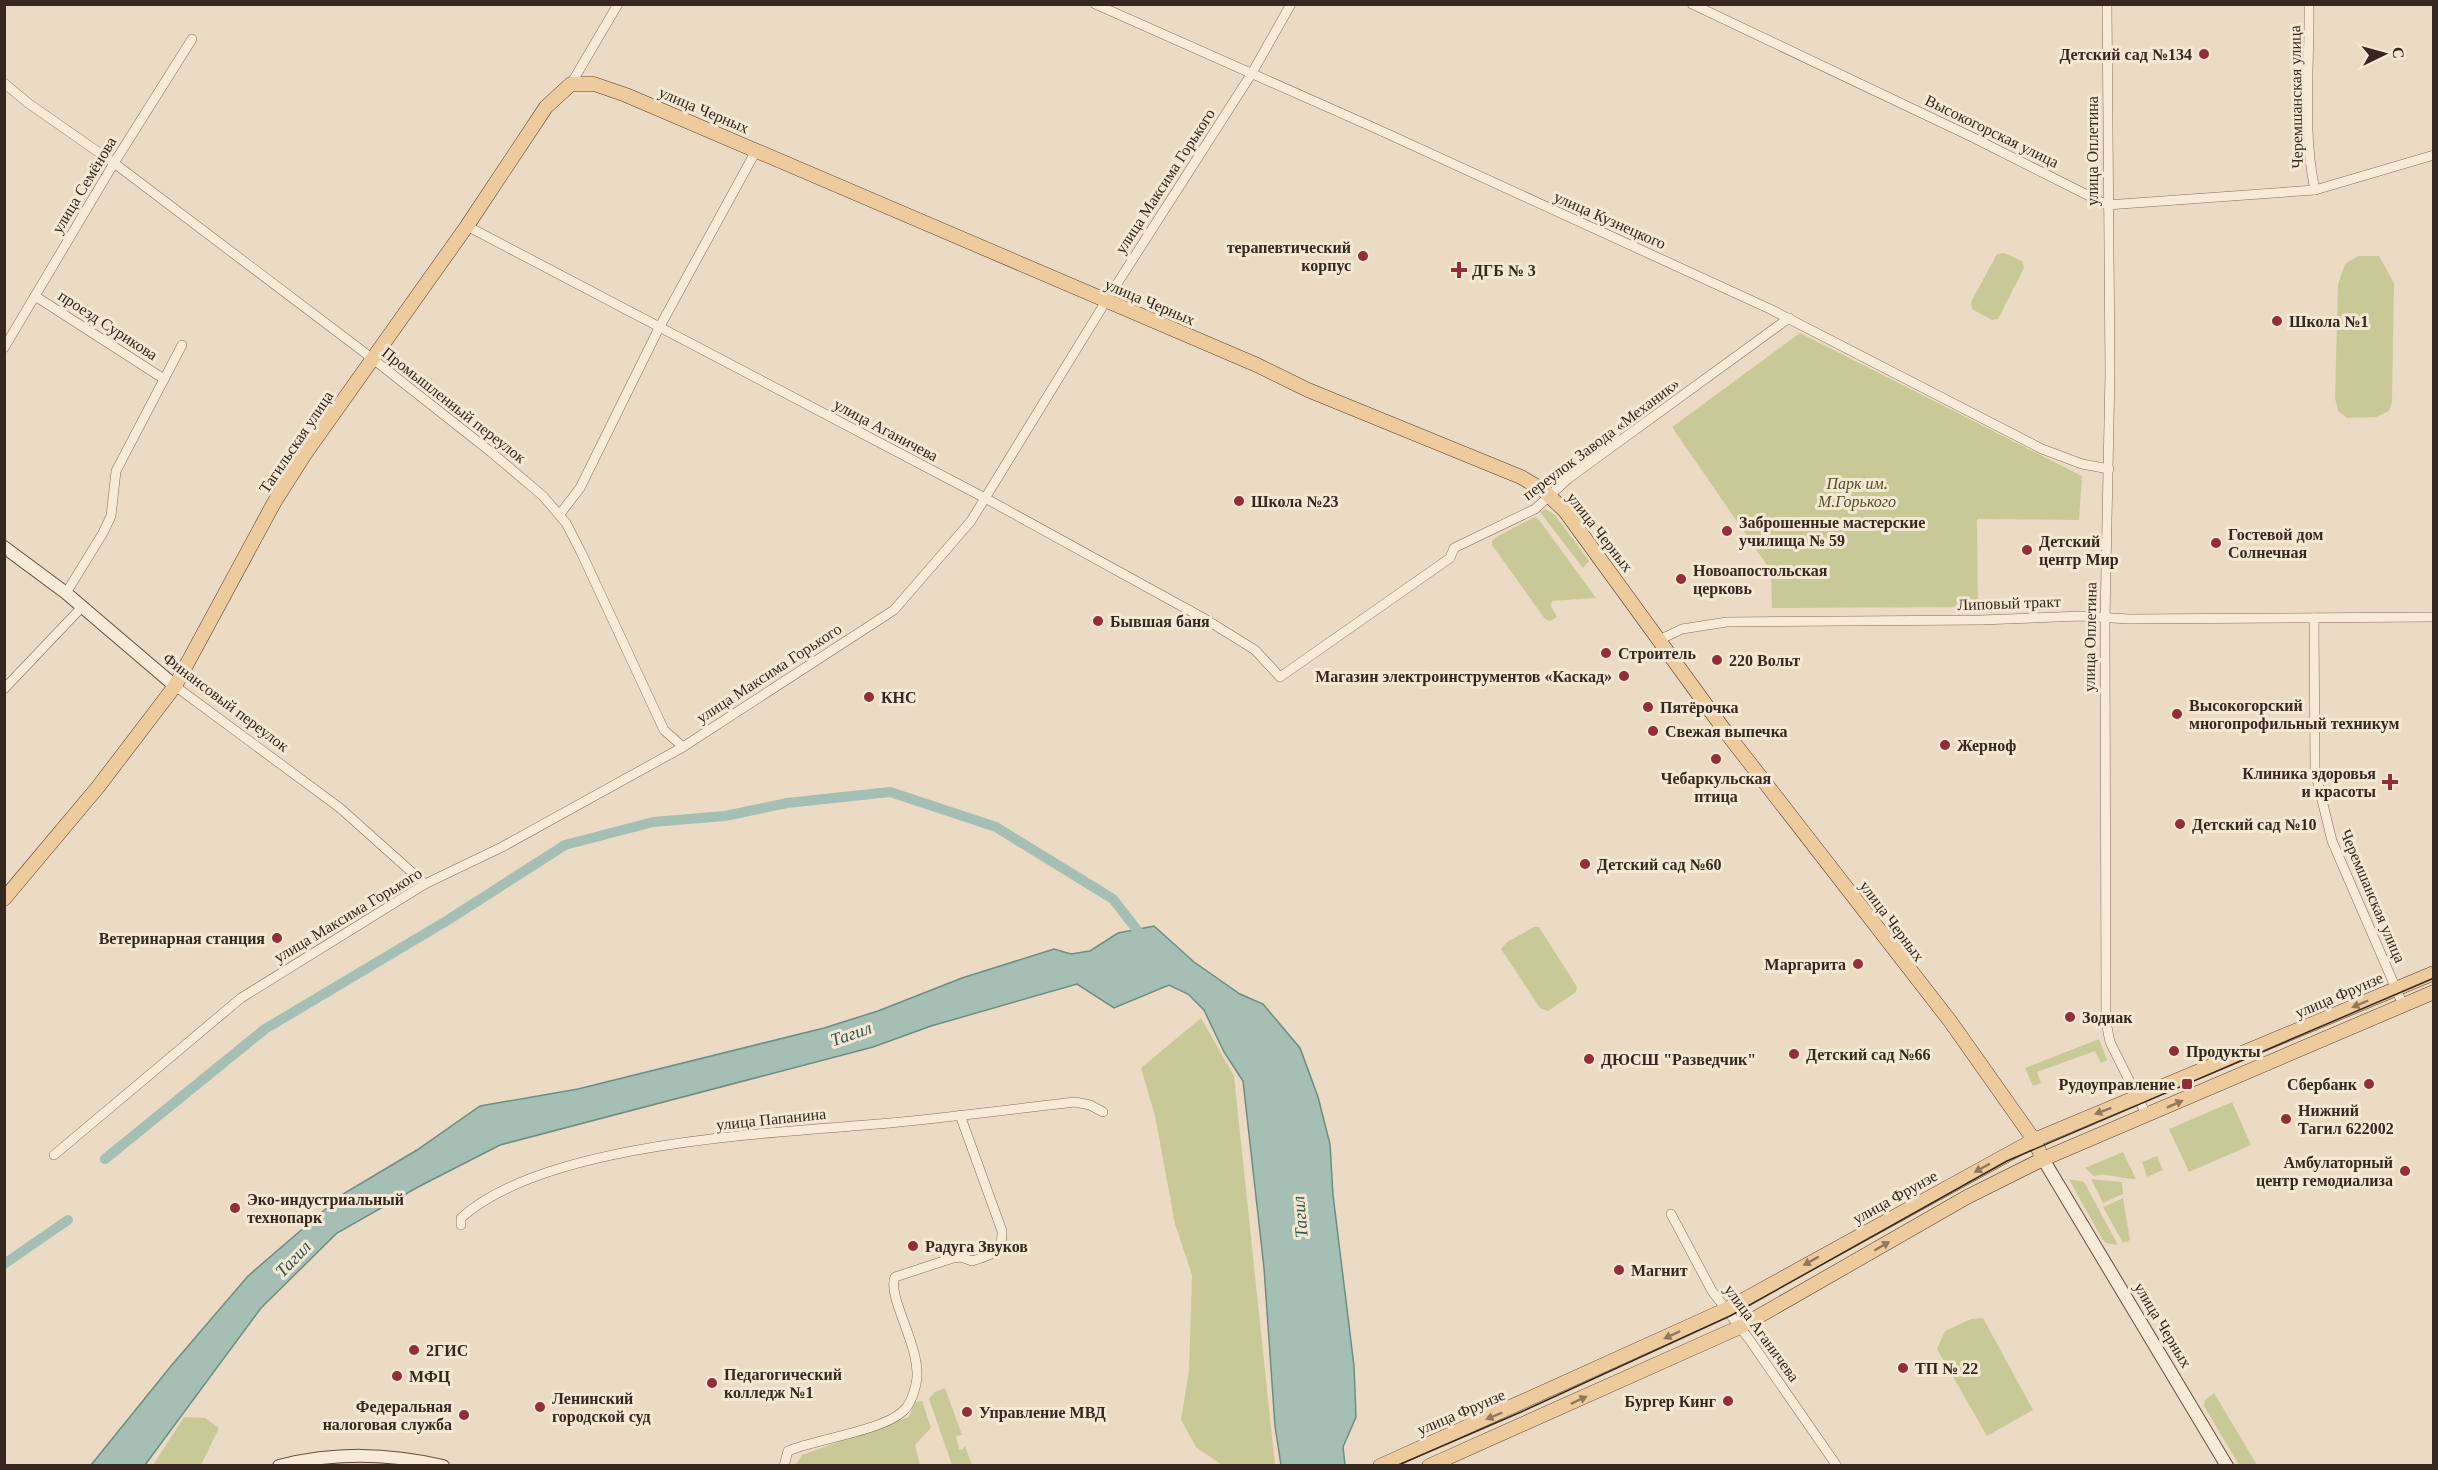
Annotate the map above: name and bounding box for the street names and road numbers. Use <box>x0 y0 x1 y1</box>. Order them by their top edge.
street label: Черемшанская улица <box>2286 25 2307 169</box>
street label: улица Черных <box>656 83 752 138</box>
street label: Высокогорская улица <box>1922 91 2061 172</box>
street label: улица Оплетина <box>2084 96 2102 206</box>
street label: улица Максима Горького <box>1112 105 1219 257</box>
street label: улица Семёнова <box>48 134 120 237</box>
street label: улица Кузнецкого <box>1551 188 1669 253</box>
street label: улица Черных <box>1102 275 1198 330</box>
street label: проезд Сурикова <box>55 287 161 364</box>
street label: Промышленный переулок <box>378 344 529 467</box>
street label: переулок Завода «Механик» <box>1519 375 1683 504</box>
street label: Тагильская улица <box>256 388 337 497</box>
street label: улица Аганичева <box>831 395 941 465</box>
street label: улица Черных <box>1563 489 1636 576</box>
street label: улица Оплетина <box>2081 582 2100 692</box>
street label: Липовый тракт <box>1957 593 2061 614</box>
street label: улица Максима Горького <box>693 620 845 727</box>
street label: Финансовый переулок <box>159 649 292 756</box>
street label: Черемшанская улица <box>2336 827 2409 966</box>
street label: улица Максима Горького <box>271 864 425 967</box>
street label: улица Черных <box>1855 877 1928 965</box>
street label: улица Фрунзе <box>2292 969 2386 1022</box>
street label: улица Папанина <box>715 1105 827 1134</box>
street label: улица Фрунзе <box>1850 1167 1941 1228</box>
street label: улица Черных <box>2130 1279 2195 1371</box>
street label: улица Аганичева <box>1720 1281 1803 1385</box>
street label: улица Фрунзе <box>1414 1386 1508 1439</box>

